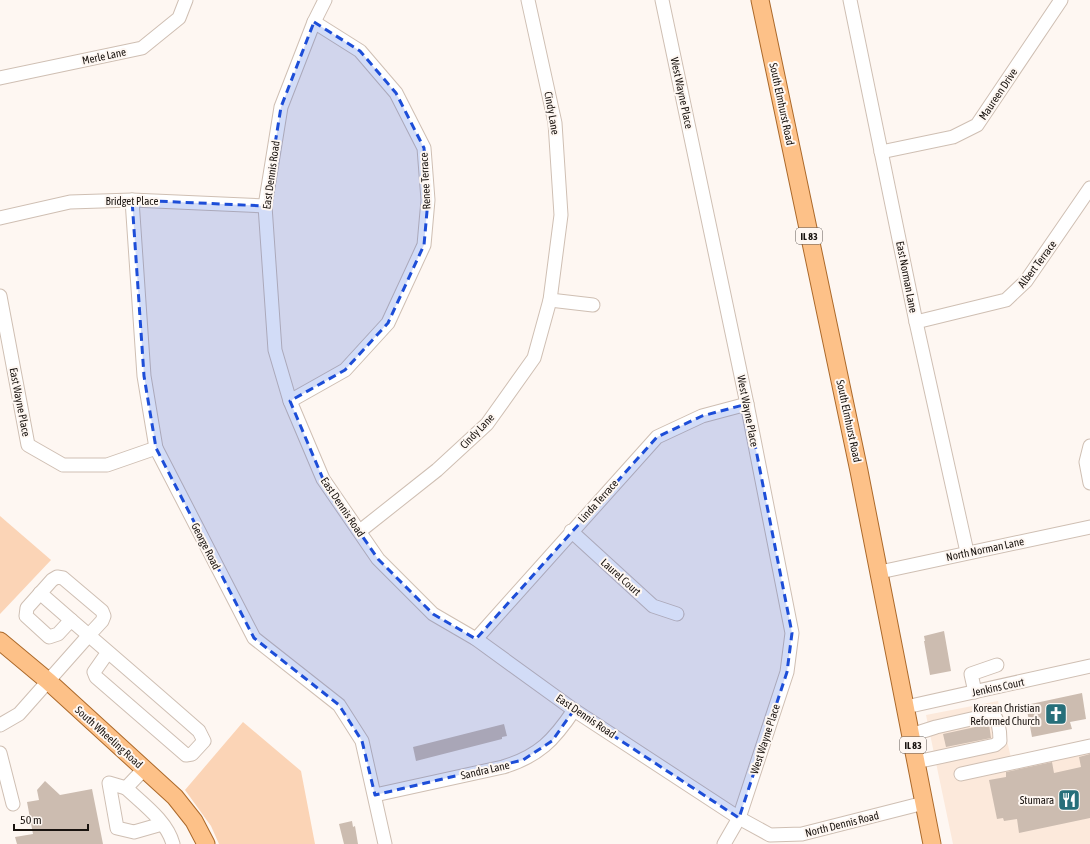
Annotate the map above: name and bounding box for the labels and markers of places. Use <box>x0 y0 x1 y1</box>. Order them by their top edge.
church icon: Korean Christian Reformed Church <box>1043 701 1069 727</box>
place label: Korean Christian Reformed Church <box>970 702 1040 727</box>
restaurant icon: Stumara <box>1056 787 1082 813</box>
place label: Stumara <box>1020 794 1054 806</box>

